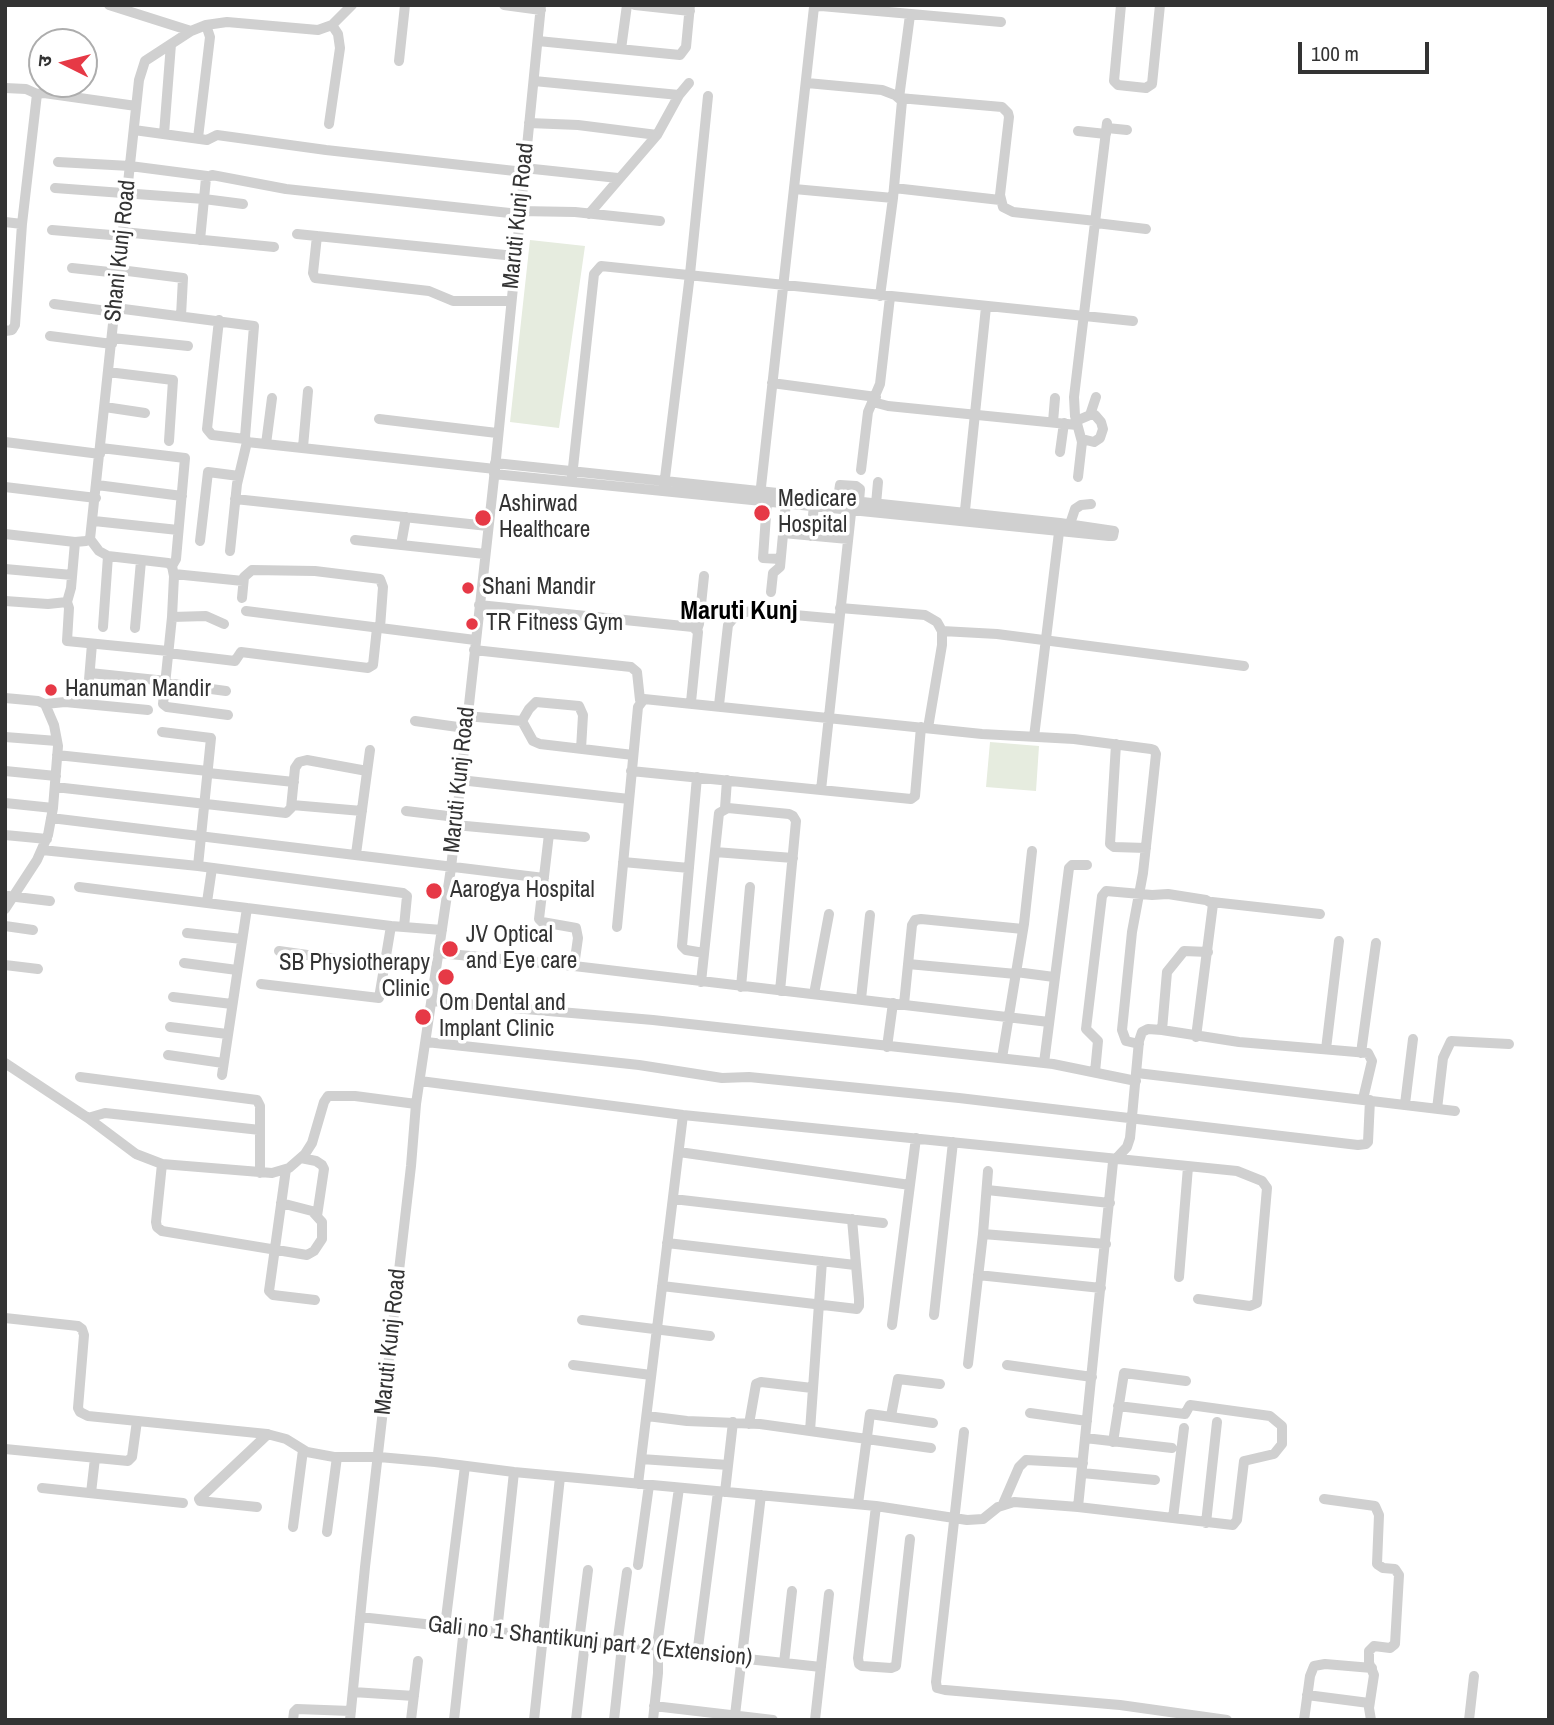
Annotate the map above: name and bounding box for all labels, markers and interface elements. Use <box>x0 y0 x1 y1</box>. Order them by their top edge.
north arrow <box>28 28 98 98</box>
scale bar <box>1302 28 1433 72</box>
text: 100 m <box>1311 39 1359 68</box>
text: उ <box>31 54 58 68</box>
street label: Maruti Kunj Road <box>498 142 540 290</box>
street label: Shani Kunj Road <box>100 179 142 323</box>
place label: Medicare Hospital <box>778 486 857 540</box>
place label: Ashirwad Healthcare <box>499 491 590 545</box>
marker: Medicare Hospital <box>752 503 772 523</box>
marker: Ashirwad Healthcare <box>473 508 493 528</box>
place label: Shani Mandir <box>482 574 595 602</box>
marker: Shani Mandir <box>460 580 476 596</box>
district label: Maruti Kunj <box>680 596 798 628</box>
place label: TR Fitness Gym <box>486 610 623 638</box>
marker: TR Fitness Gym <box>464 616 480 632</box>
place label: Hanuman Mandir <box>65 676 211 704</box>
marker: Hanuman Mandir <box>43 682 59 698</box>
street label: Maruti Kunj Road <box>439 706 481 854</box>
place label: Aarogya Hospital <box>450 877 595 905</box>
marker: Aarogya Hospital <box>424 881 444 901</box>
place label: JV Optical and Eye care <box>466 922 577 976</box>
marker: JV Optical and Eye care <box>440 939 460 959</box>
place label: SB Physiotherapy Clinic <box>279 950 430 1004</box>
marker: SB Physiotherapy Clinic <box>436 967 456 987</box>
place label: Om Dental and Implant Clinic <box>439 990 566 1044</box>
marker: Om Dental and Implant Clinic <box>413 1007 433 1027</box>
street label: Maruti Kunj Road <box>370 1268 412 1416</box>
street label: Gali no 1 Shantikunj part 2 (Extension) <box>426 1611 754 1673</box>

